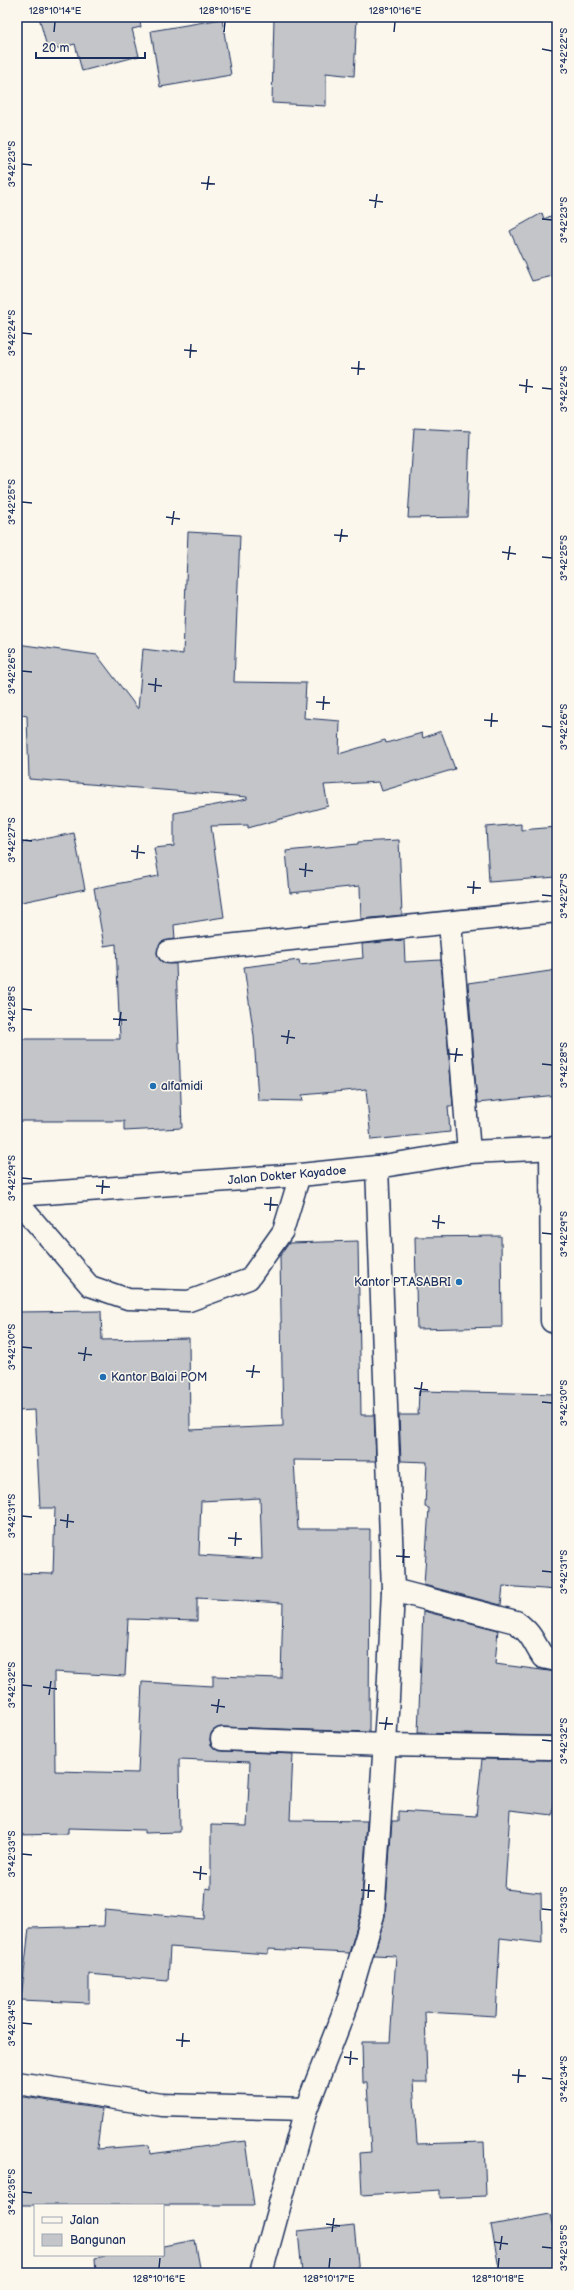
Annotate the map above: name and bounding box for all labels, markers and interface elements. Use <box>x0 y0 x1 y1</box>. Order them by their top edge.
text: 128°10'14"E <box>29 5 82 17</box>
text: 128°10'15"E <box>199 5 251 17</box>
text: 128°10'16"E <box>369 5 422 17</box>
text: 3°42'22"S <box>558 28 570 74</box>
scale bar <box>36 34 145 60</box>
text: 20 m <box>42 41 69 56</box>
text: 3°42'23"S <box>6 141 18 187</box>
text: 3°42'23"S <box>558 197 570 243</box>
text: 3°42'24"S <box>6 310 18 356</box>
text: 3°42'24"S <box>558 366 570 412</box>
text: 3°42'25"S <box>6 479 18 525</box>
text: 3°42'25"S <box>558 535 570 581</box>
text: 3°42'26"S <box>6 648 18 694</box>
text: 3°42'26"S <box>558 704 570 750</box>
text: 3°42'27"S <box>6 817 18 863</box>
text: 3°42'27"S <box>558 873 570 919</box>
text: 3°42'28"S <box>6 986 18 1032</box>
text: 3°42'28"S <box>558 1042 570 1088</box>
place label: alfamidi <box>161 1079 203 1094</box>
marker: alfamidi <box>148 1081 158 1091</box>
text: 3°42'29"S <box>6 1155 18 1201</box>
street label: Jalan Dokter Kayadoe <box>227 1163 347 1188</box>
text: 3°42'29"S <box>558 1211 570 1257</box>
place label: Kantor PT.ASABRI <box>354 1275 451 1290</box>
marker: Kantor PT.ASABRI <box>454 1277 464 1287</box>
text: 3°42'30"S <box>6 1324 18 1370</box>
place label: Kantor Balai POM <box>111 1370 207 1385</box>
marker: Kantor Balai POM <box>98 1372 108 1382</box>
text: 3°42'30"S <box>558 1380 570 1426</box>
text: 3°42'31"S <box>6 1494 18 1538</box>
text: 3°42'31"S <box>558 1550 570 1594</box>
text: 3°42'32"S <box>6 1662 18 1708</box>
text: 3°42'32"S <box>558 1718 570 1764</box>
text: 3°42'33"S <box>6 1831 18 1877</box>
text: 3°42'33"S <box>558 1887 570 1933</box>
text: 3°42'34"S <box>6 2000 18 2046</box>
text: 3°42'34"S <box>558 2056 570 2102</box>
text: 3°42'35"S <box>6 2169 18 2215</box>
legend <box>34 2204 164 2256</box>
text: Jalan <box>70 2213 99 2228</box>
text: 3°42'35"S <box>558 2225 570 2271</box>
text: Bangunan <box>70 2233 126 2248</box>
text: 128°10'16"E <box>133 2273 186 2285</box>
text: 128°10'17"E <box>303 2273 355 2285</box>
text: 128°10'18"E <box>472 2273 525 2285</box>

